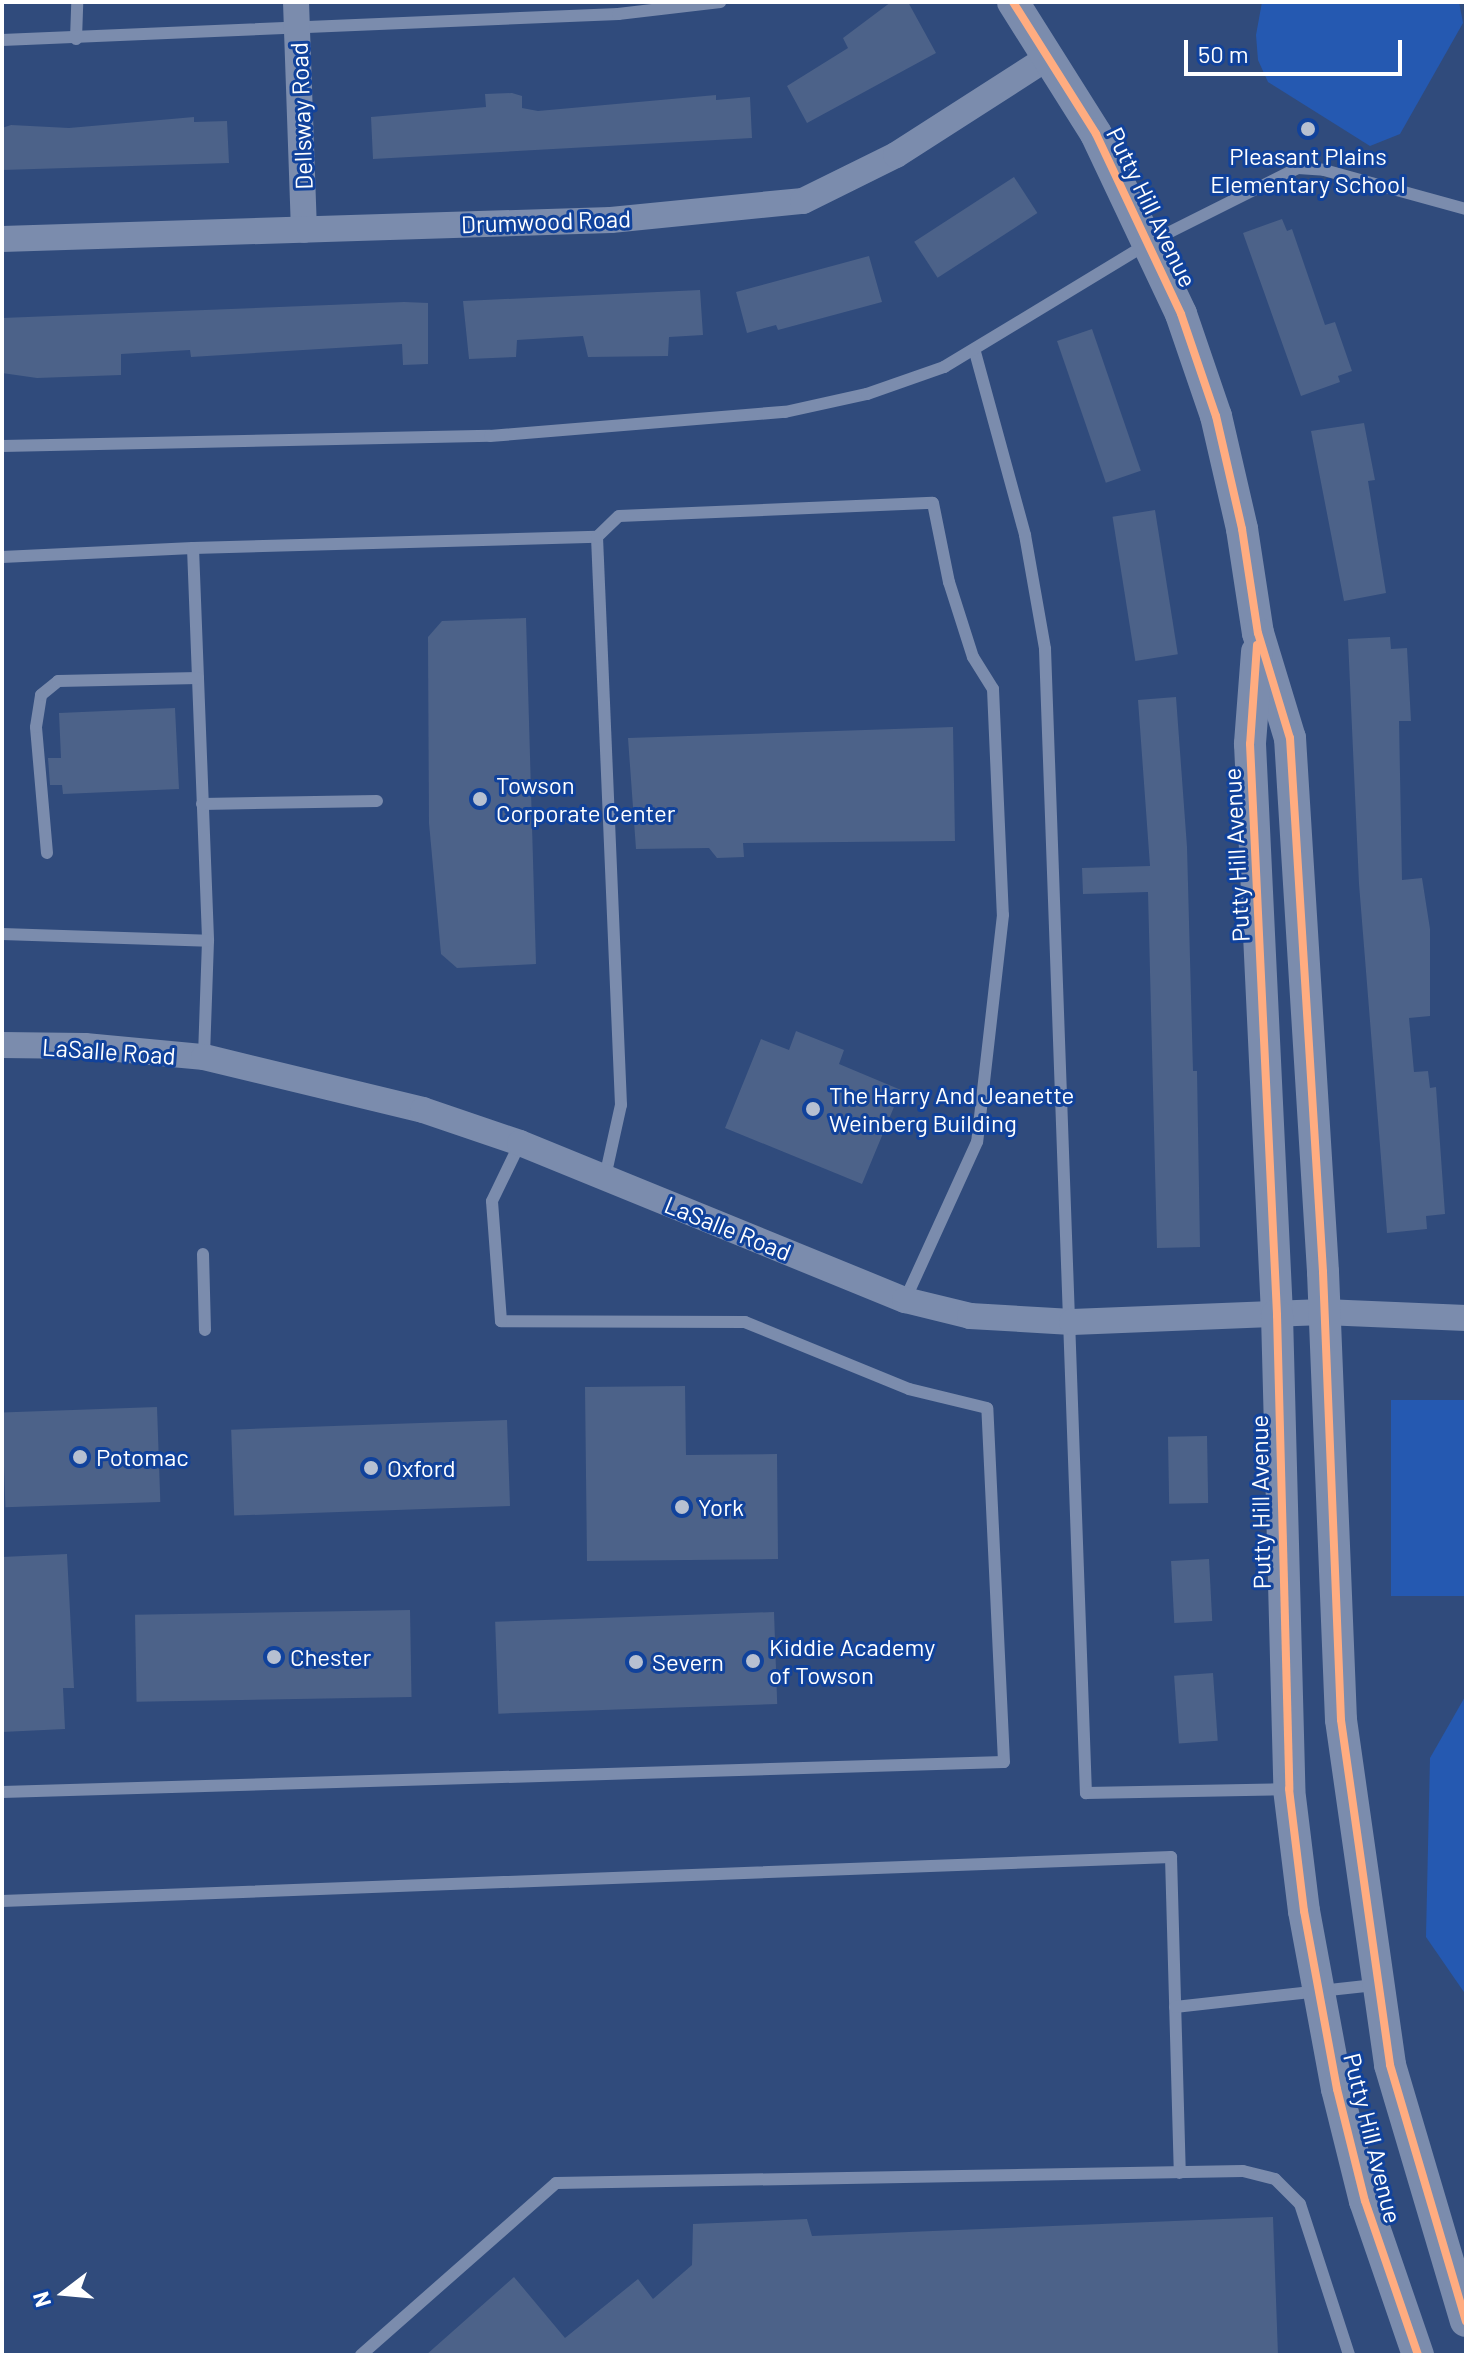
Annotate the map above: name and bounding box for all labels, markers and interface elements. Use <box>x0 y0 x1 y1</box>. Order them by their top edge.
scale bar <box>1188 24 1406 74</box>
text: 50 m <box>1198 39 1249 68</box>
street label: Dellsway Road <box>284 42 318 190</box>
marker: Pleasant Plains Elementary School <box>1299 120 1317 138</box>
street label: Putty Hill Avenue <box>1101 122 1203 292</box>
place label: Pleasant Plains Elementary School <box>1210 142 1406 198</box>
street label: Drumwood Road <box>461 204 631 238</box>
street label: Putty Hill Avenue <box>1217 767 1255 943</box>
place label: Towson Corporate Center <box>496 771 676 827</box>
marker: Towson Corporate Center <box>471 790 489 808</box>
street label: LaSalle Road <box>41 1032 177 1070</box>
place label: The Harry And Jeanette Weinberg Building <box>829 1081 1074 1137</box>
marker: The Harry And Jeanette Weinberg Building <box>804 1100 822 1118</box>
street label: LaSalle Road <box>661 1190 795 1266</box>
street label: Putty Hill Avenue <box>1244 1415 1276 1589</box>
place label: Potomac <box>96 1443 189 1471</box>
marker: Potomac <box>71 1448 89 1466</box>
place label: Oxford <box>387 1454 456 1482</box>
marker: Oxford <box>362 1459 380 1477</box>
place label: York <box>698 1493 744 1521</box>
marker: York <box>673 1498 691 1516</box>
place label: Kiddie Academy of Towson <box>769 1633 935 1689</box>
place label: Chester <box>290 1643 371 1671</box>
marker: Chester <box>265 1648 283 1666</box>
place label: Severn <box>652 1648 724 1676</box>
marker: Kiddie Academy of Towson <box>744 1652 762 1670</box>
marker: Severn <box>627 1653 645 1671</box>
street label: Putty Hill Avenue <box>1338 2050 1408 2226</box>
north arrow <box>24 2253 104 2333</box>
text: N <box>26 2289 55 2310</box>

